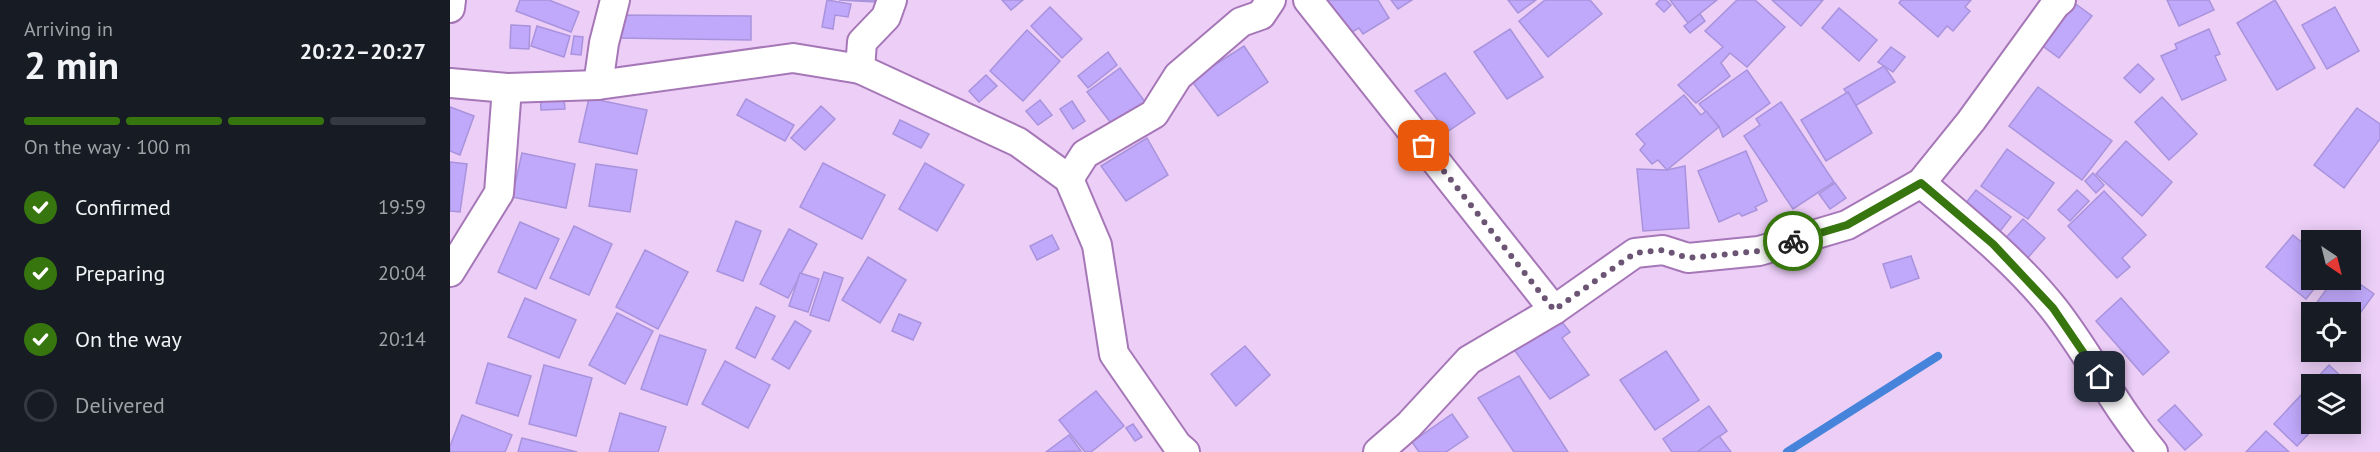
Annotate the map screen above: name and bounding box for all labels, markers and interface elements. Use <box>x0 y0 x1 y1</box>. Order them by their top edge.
text: Arriving in <box>24 16 113 42</box>
text: 20:22–20:27 <box>300 37 426 65</box>
text: 2 min <box>24 39 119 90</box>
pin <box>1398 120 1449 171</box>
icon: bag <box>1407 129 1440 162</box>
text: On the way · 100 m <box>24 134 191 160</box>
icon: check <box>24 191 57 224</box>
text: Confirmed <box>75 193 171 221</box>
text: 19:59 <box>378 194 426 220</box>
courier <box>1763 211 1823 271</box>
icon: bike <box>1777 225 1810 258</box>
north arrow <box>2301 230 2361 290</box>
map controls <box>2301 230 2361 434</box>
icon: check <box>24 257 57 290</box>
text: Preparing <box>75 259 165 287</box>
text: 20:04 <box>378 260 426 286</box>
button: locate <box>2301 302 2361 362</box>
icon: check <box>24 323 57 356</box>
text: On the way <box>75 325 182 353</box>
text: 20:14 <box>378 326 426 352</box>
pin <box>2074 351 2125 402</box>
icon: home <box>2083 360 2116 393</box>
button: layers <box>2301 374 2361 434</box>
text: Delivered <box>75 391 165 419</box>

